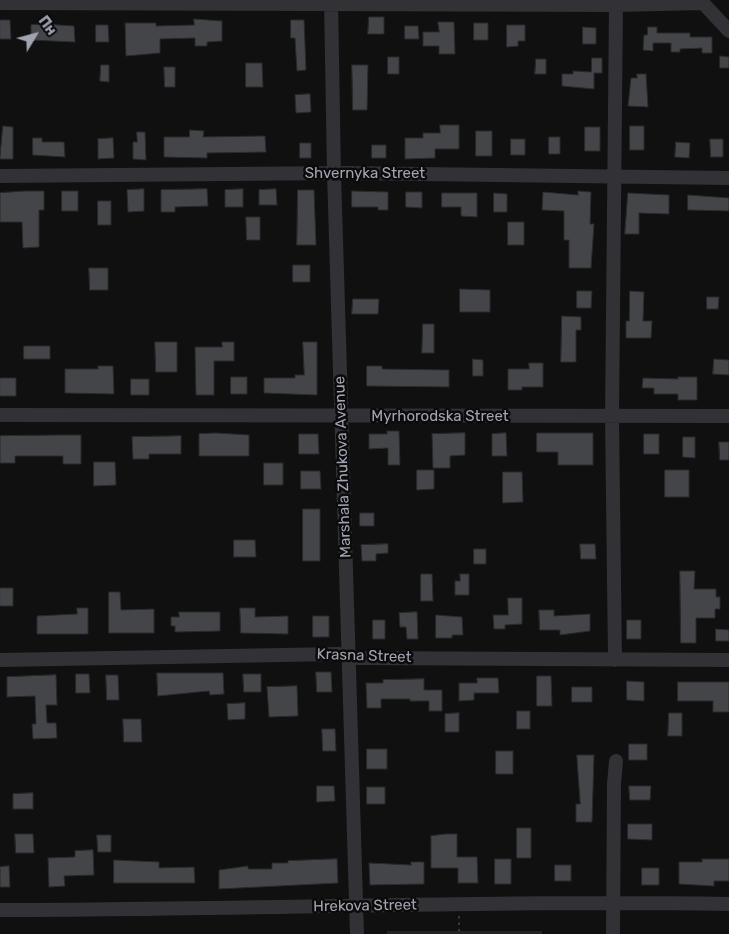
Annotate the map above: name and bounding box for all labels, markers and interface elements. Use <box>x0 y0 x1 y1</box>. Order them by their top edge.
north arrow <box>10 10 60 60</box>
text: Пн <box>35 13 60 39</box>
street label: Shvernyka Street <box>305 165 425 183</box>
street label: Marshala Zhukova Avenue <box>331 376 355 558</box>
street label: Myrhorodska Street <box>371 408 509 426</box>
street label: Krasna Street <box>316 645 412 667</box>
street label: Hrekova Street <box>313 896 417 916</box>

